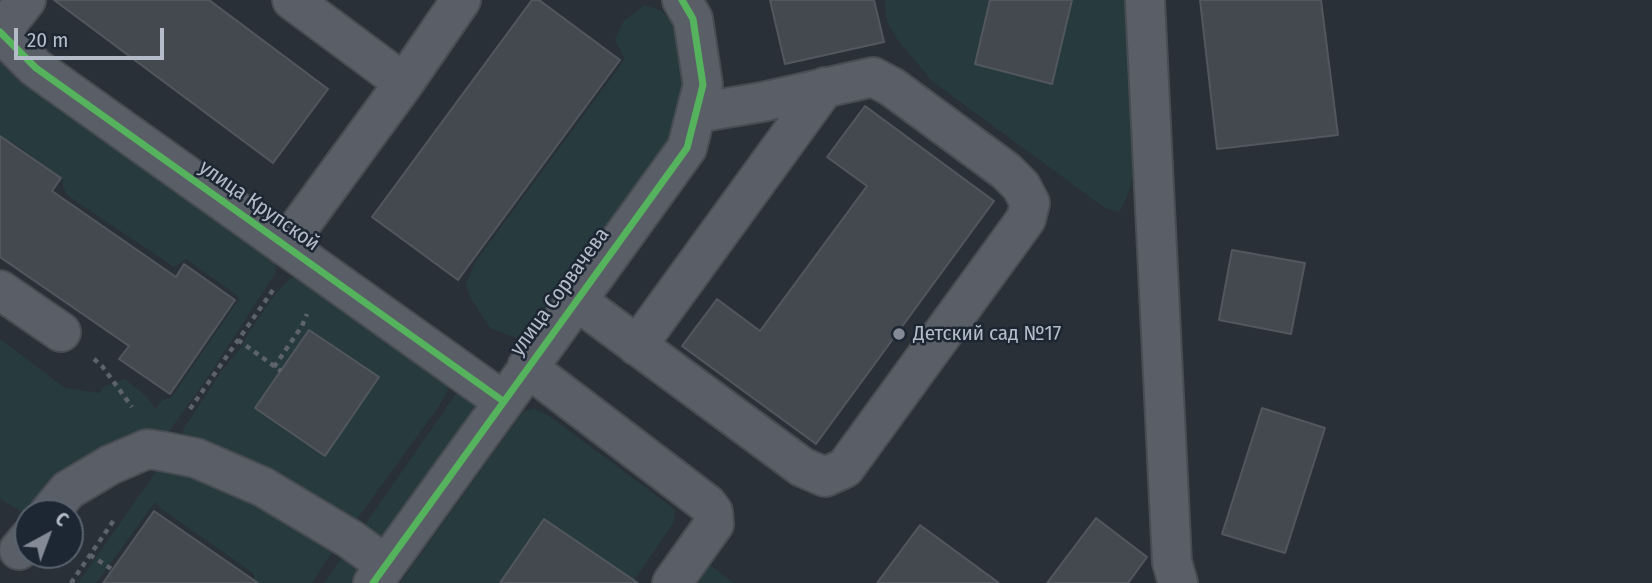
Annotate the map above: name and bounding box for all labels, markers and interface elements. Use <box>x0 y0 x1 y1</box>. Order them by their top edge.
scale bar <box>18 14 168 58</box>
text: 20 m <box>27 27 68 53</box>
street label: улица Крупской <box>194 155 324 257</box>
street label: улица Сорвачева <box>505 223 615 361</box>
place label: Детский сад №17 <box>913 321 1061 347</box>
marker: Детский сад №17 <box>891 326 907 342</box>
north arrow <box>14 499 84 569</box>
text: С <box>50 507 73 531</box>

